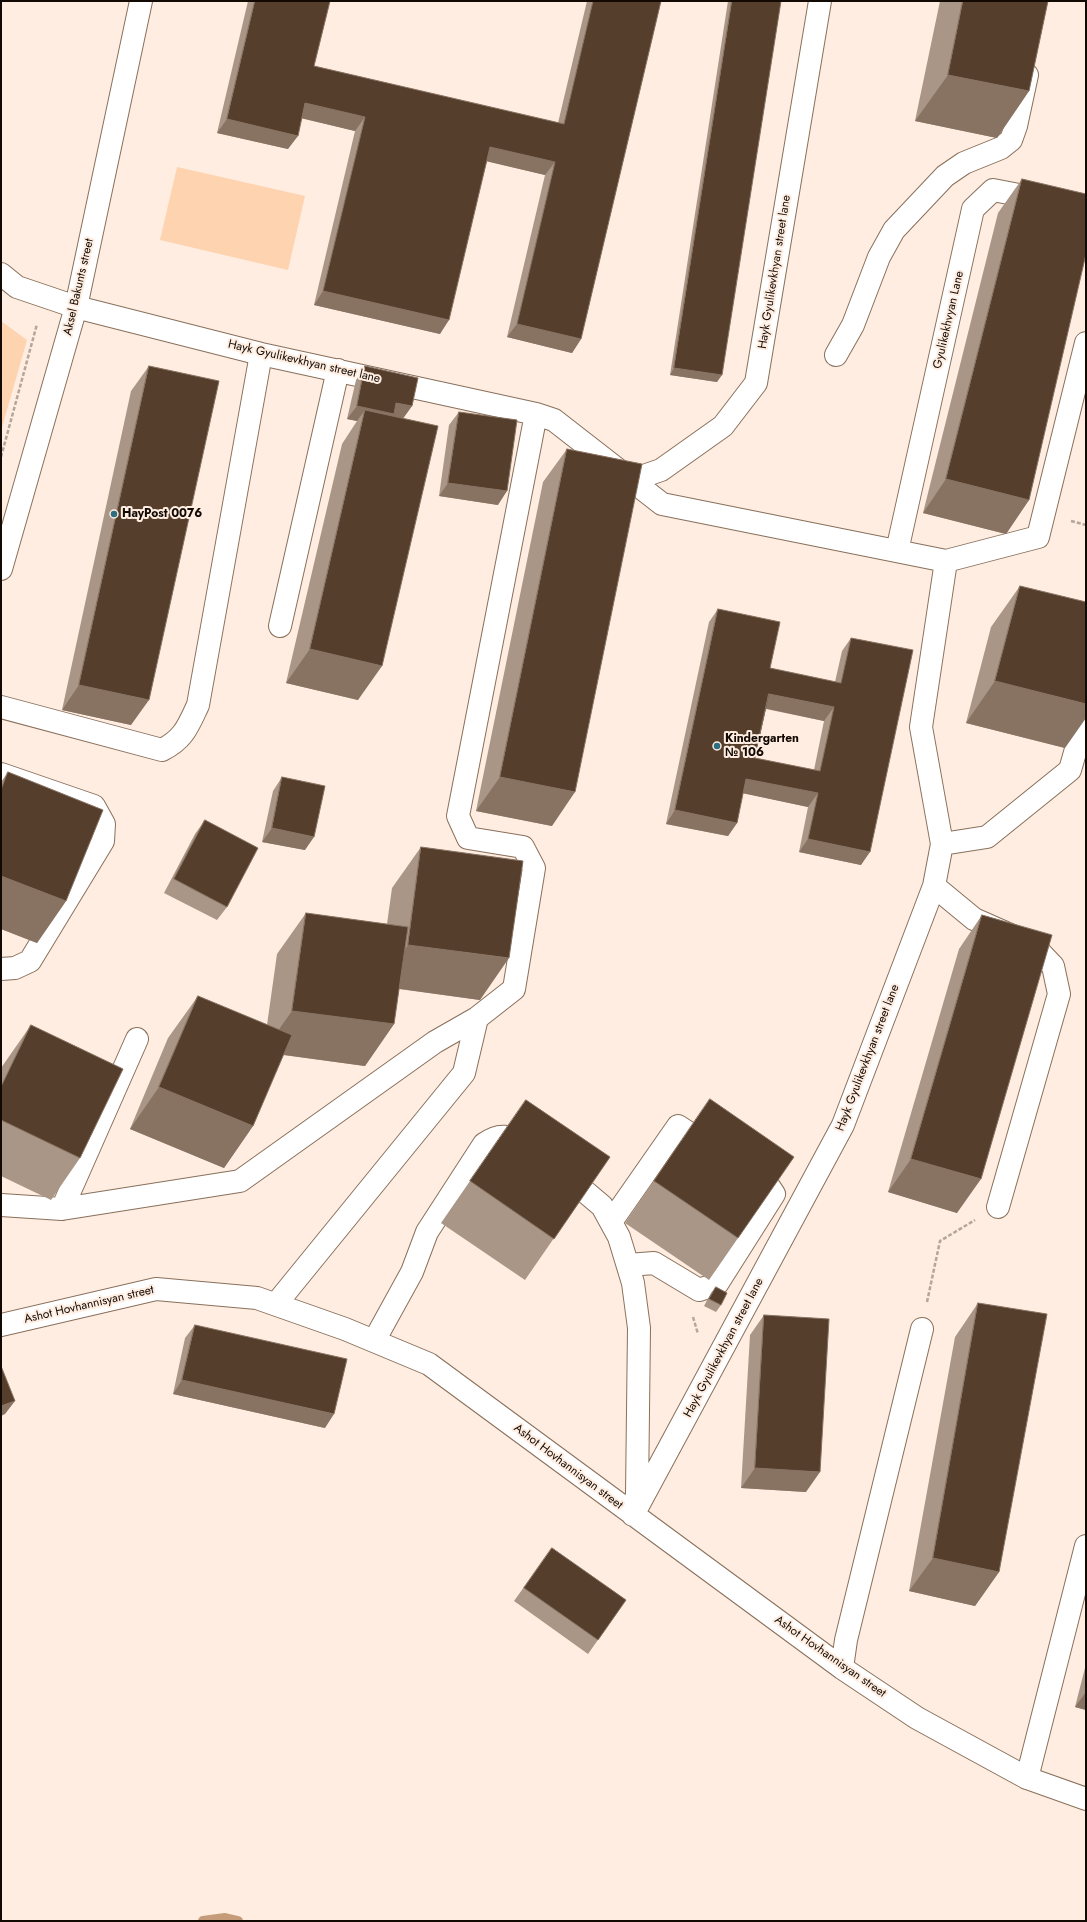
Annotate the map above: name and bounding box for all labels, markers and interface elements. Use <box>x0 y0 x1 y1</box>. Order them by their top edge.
street label: Hayk Gyulikevkhyan street lane <box>756 194 794 350</box>
street label: Aksel Bakunts street <box>61 237 97 337</box>
street label: Gyulikekhvyan Lane <box>931 270 967 370</box>
street label: Hayk Gyulikevkhyan street lane <box>227 337 381 387</box>
place label: HayPost 0076 <box>122 507 202 521</box>
marker: HayPost 0076 <box>109 509 119 519</box>
place label: Kindergarten № 106 <box>725 732 799 760</box>
marker: Kindergarten № 106 <box>712 741 722 751</box>
street label: Hayk Gyulikevkhyan street lane <box>833 983 903 1133</box>
street label: Hayk Gyulikevkhyan street lane <box>681 1276 767 1420</box>
street label: Ashot Hovhannisyan street <box>23 1283 155 1327</box>
street label: Ashot Hovhannisyan street <box>511 1421 625 1513</box>
street label: Ashot Hovhannisyan street <box>772 1613 888 1701</box>

